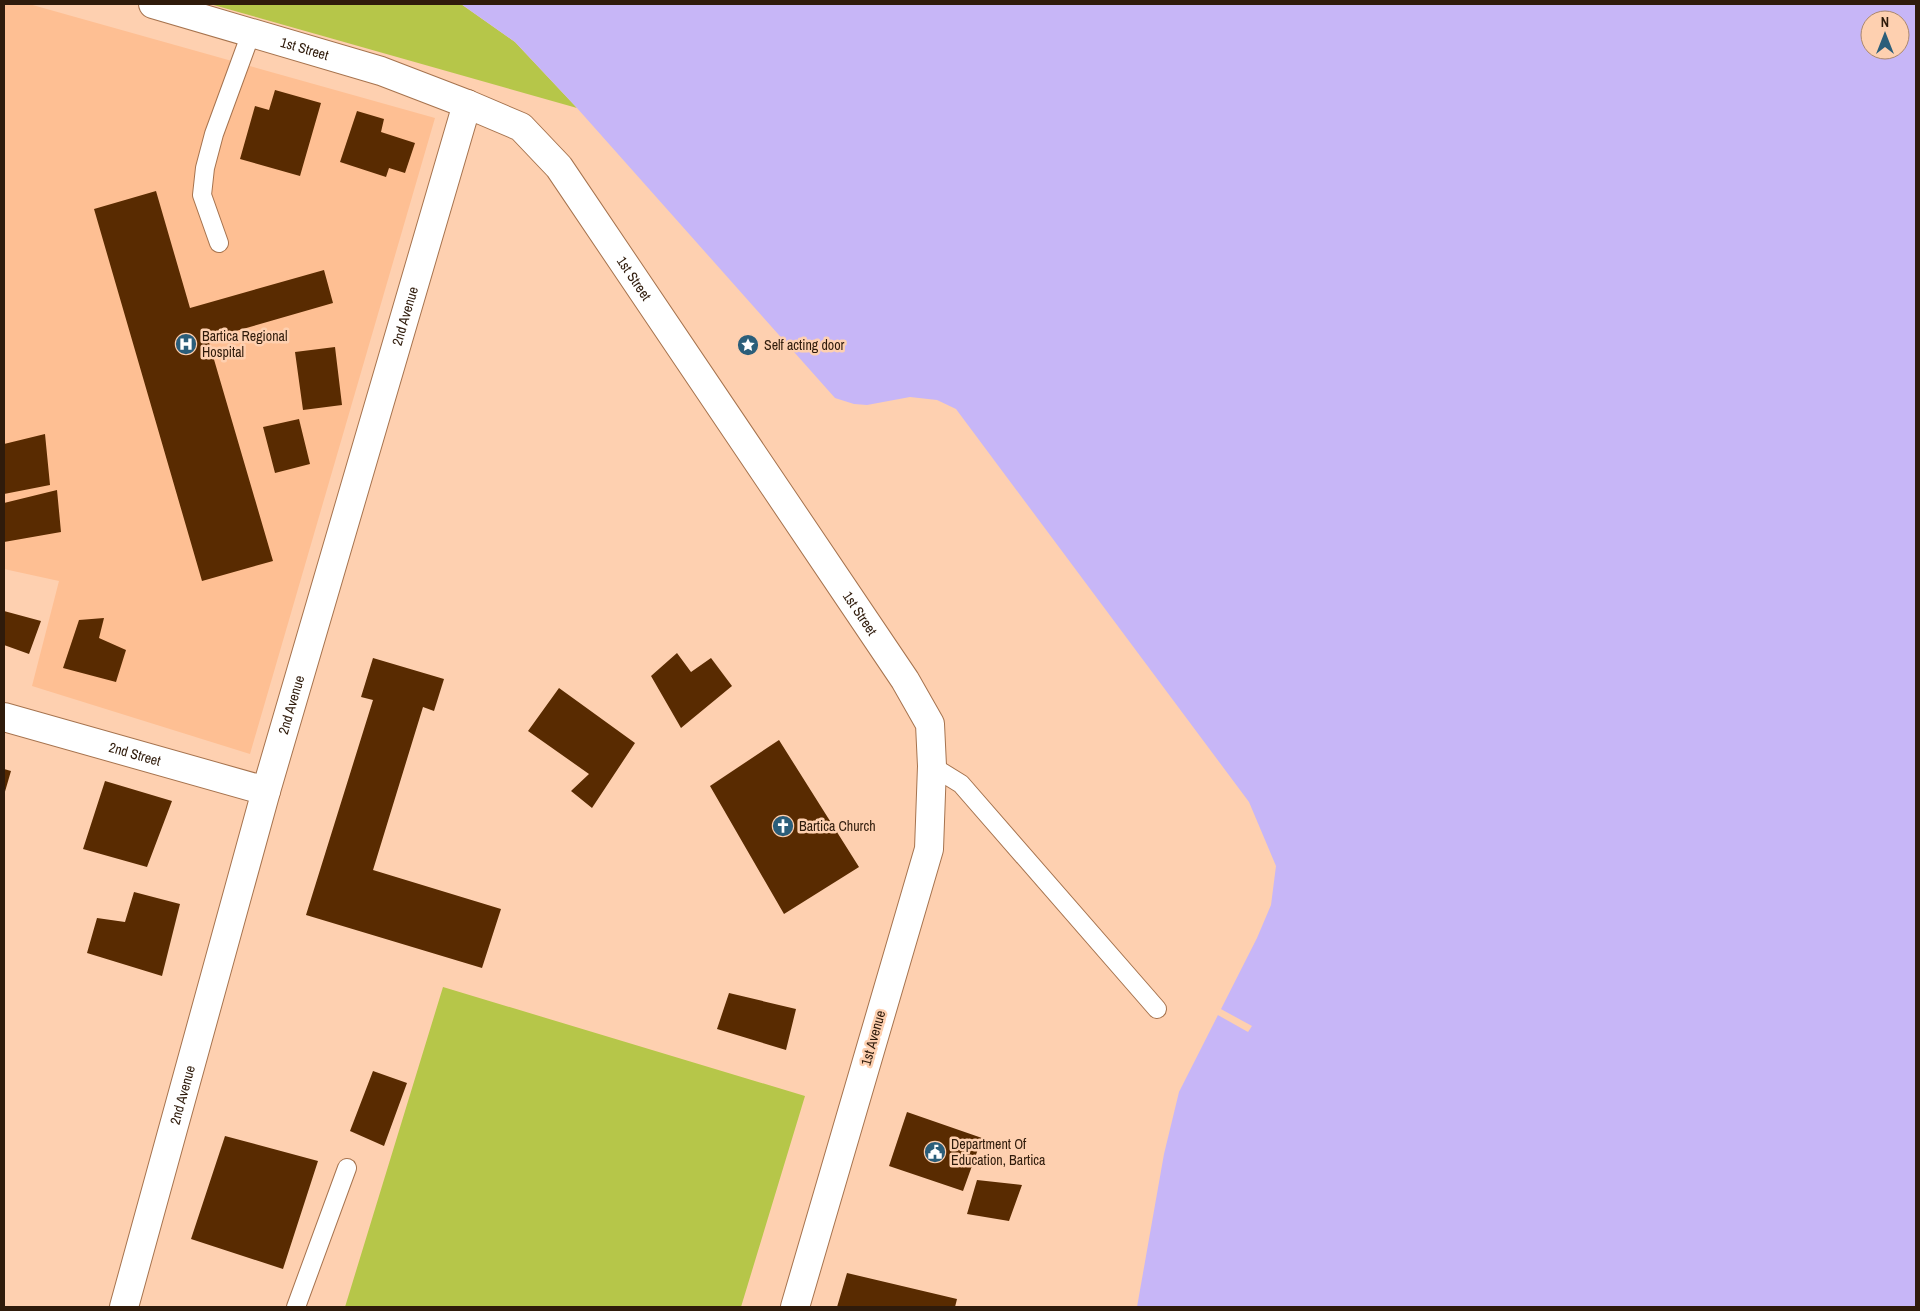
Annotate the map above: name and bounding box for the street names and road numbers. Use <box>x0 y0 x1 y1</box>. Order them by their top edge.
street label: 1st Street <box>278 33 331 64</box>
street label: 1st Street <box>613 253 655 304</box>
street label: 2nd Avenue <box>388 285 422 348</box>
street label: 1st Street <box>839 588 881 639</box>
street label: 2nd Avenue <box>274 673 308 736</box>
street label: 2nd Street <box>107 738 163 770</box>
street label: 1st Avenue <box>857 1008 889 1068</box>
street label: 2nd Avenue <box>166 1063 199 1126</box>

